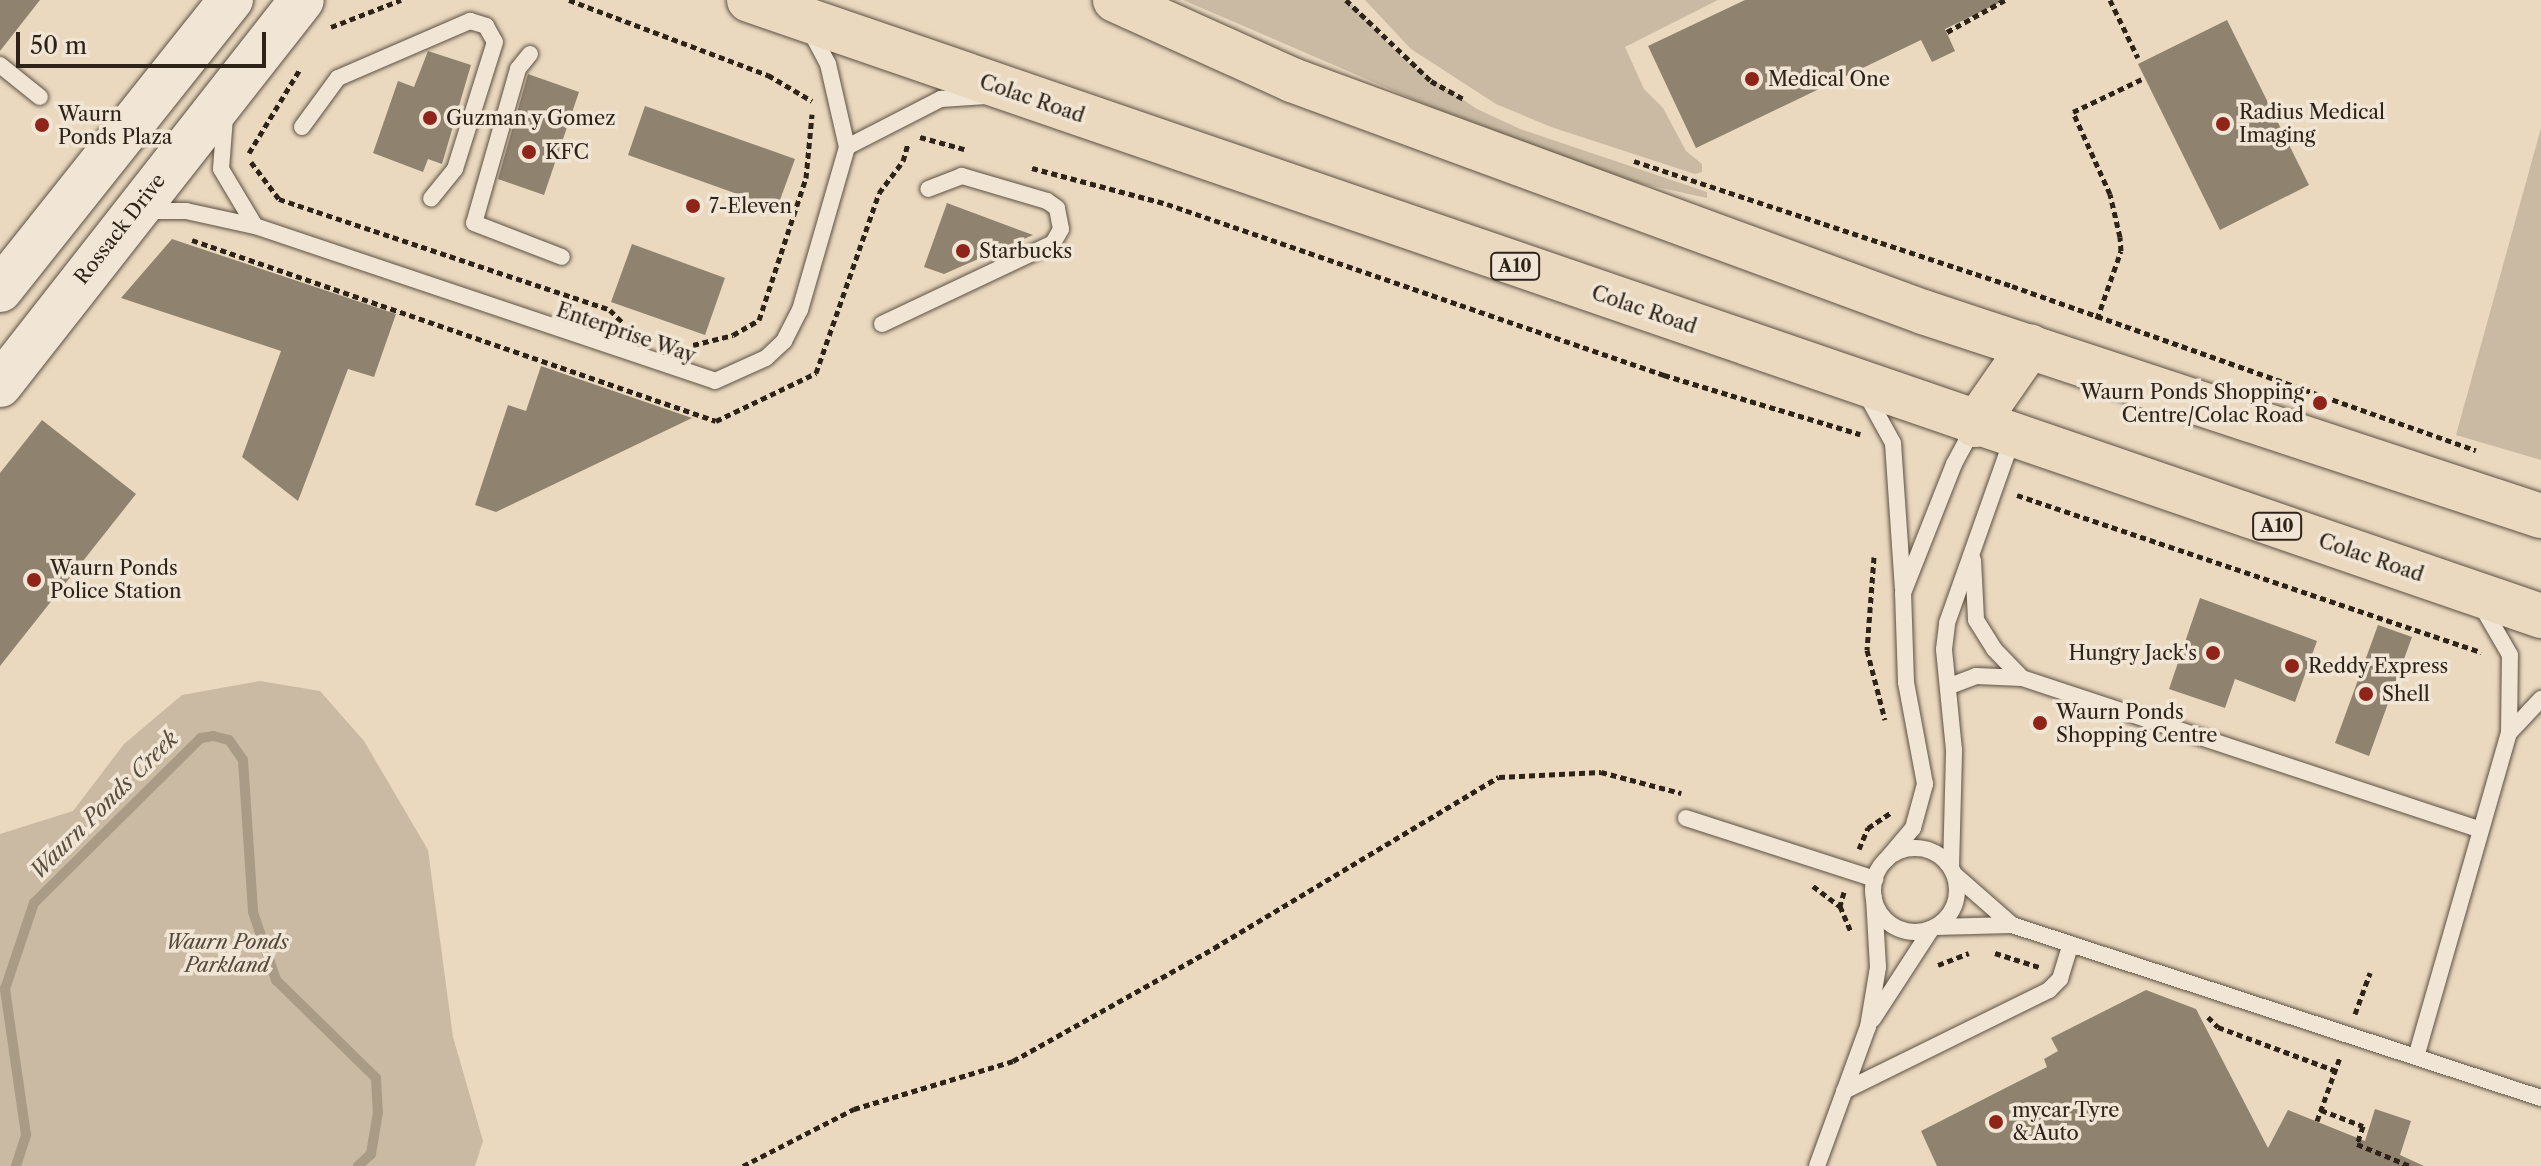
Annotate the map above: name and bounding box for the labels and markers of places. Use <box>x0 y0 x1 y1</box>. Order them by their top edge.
place label: Medical One <box>1768 67 1890 91</box>
marker: Medical One <box>1743 70 1761 88</box>
place label: Radius Medical Imaging <box>2239 100 2385 147</box>
place label: Waurn Ponds Plaza <box>58 102 172 149</box>
place label: Guzman y Gomez <box>446 106 617 130</box>
marker: Guzman y Gomez <box>421 109 439 127</box>
marker: Radius Medical Imaging <box>2214 115 2232 133</box>
marker: Waurn Ponds Plaza <box>33 116 51 134</box>
place label: KFC <box>545 140 589 164</box>
marker: KFC <box>520 143 538 161</box>
place label: 7-Eleven <box>709 194 792 218</box>
marker: 7-Eleven <box>684 197 702 215</box>
place label: Starbucks <box>979 239 1072 263</box>
marker: Starbucks <box>954 242 972 260</box>
place label: Waurn Ponds Shopping Centre/Colac Road <box>2080 380 2304 427</box>
marker: Waurn Ponds Shopping Centre/Colac Road <box>2311 394 2329 412</box>
place label: Waurn Ponds Police Station <box>50 556 182 603</box>
marker: Waurn Ponds Police Station <box>25 571 43 589</box>
place label: Hungry Jack's <box>2068 641 2197 665</box>
marker: Hungry Jack's <box>2204 644 2222 662</box>
place label: Reddy Express <box>2308 654 2449 678</box>
marker: Reddy Express <box>2283 657 2301 675</box>
place label: Shell <box>2382 682 2430 706</box>
marker: Shell <box>2357 685 2375 703</box>
place label: Waurn Ponds Shopping Centre <box>2056 700 2217 747</box>
marker: Waurn Ponds Shopping Centre <box>2031 714 2049 732</box>
place label: mycar Tyre & Auto <box>2012 1098 2120 1145</box>
marker: mycar Tyre & Auto <box>1987 1113 2005 1131</box>

